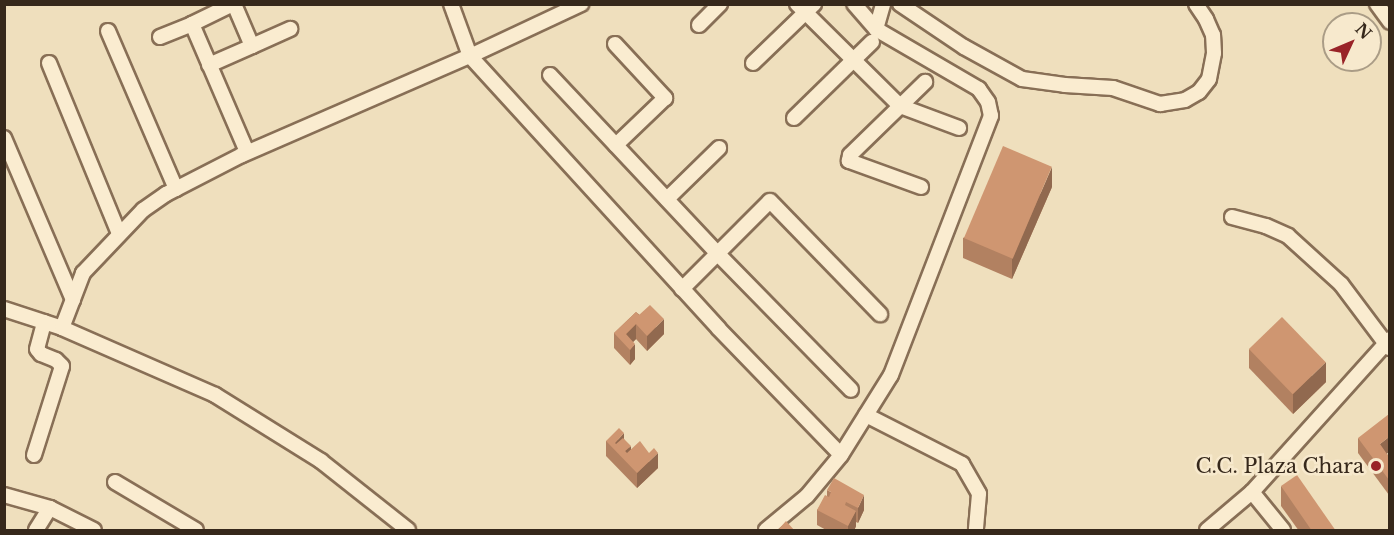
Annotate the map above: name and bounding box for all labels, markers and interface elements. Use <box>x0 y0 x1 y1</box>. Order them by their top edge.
north arrow <box>1322 12 1382 72</box>
text: N <box>1351 19 1376 43</box>
place label: C.C. Plaza Chara <box>1195 454 1364 478</box>
marker: C.C. Plaza Chara <box>1369 459 1383 473</box>

